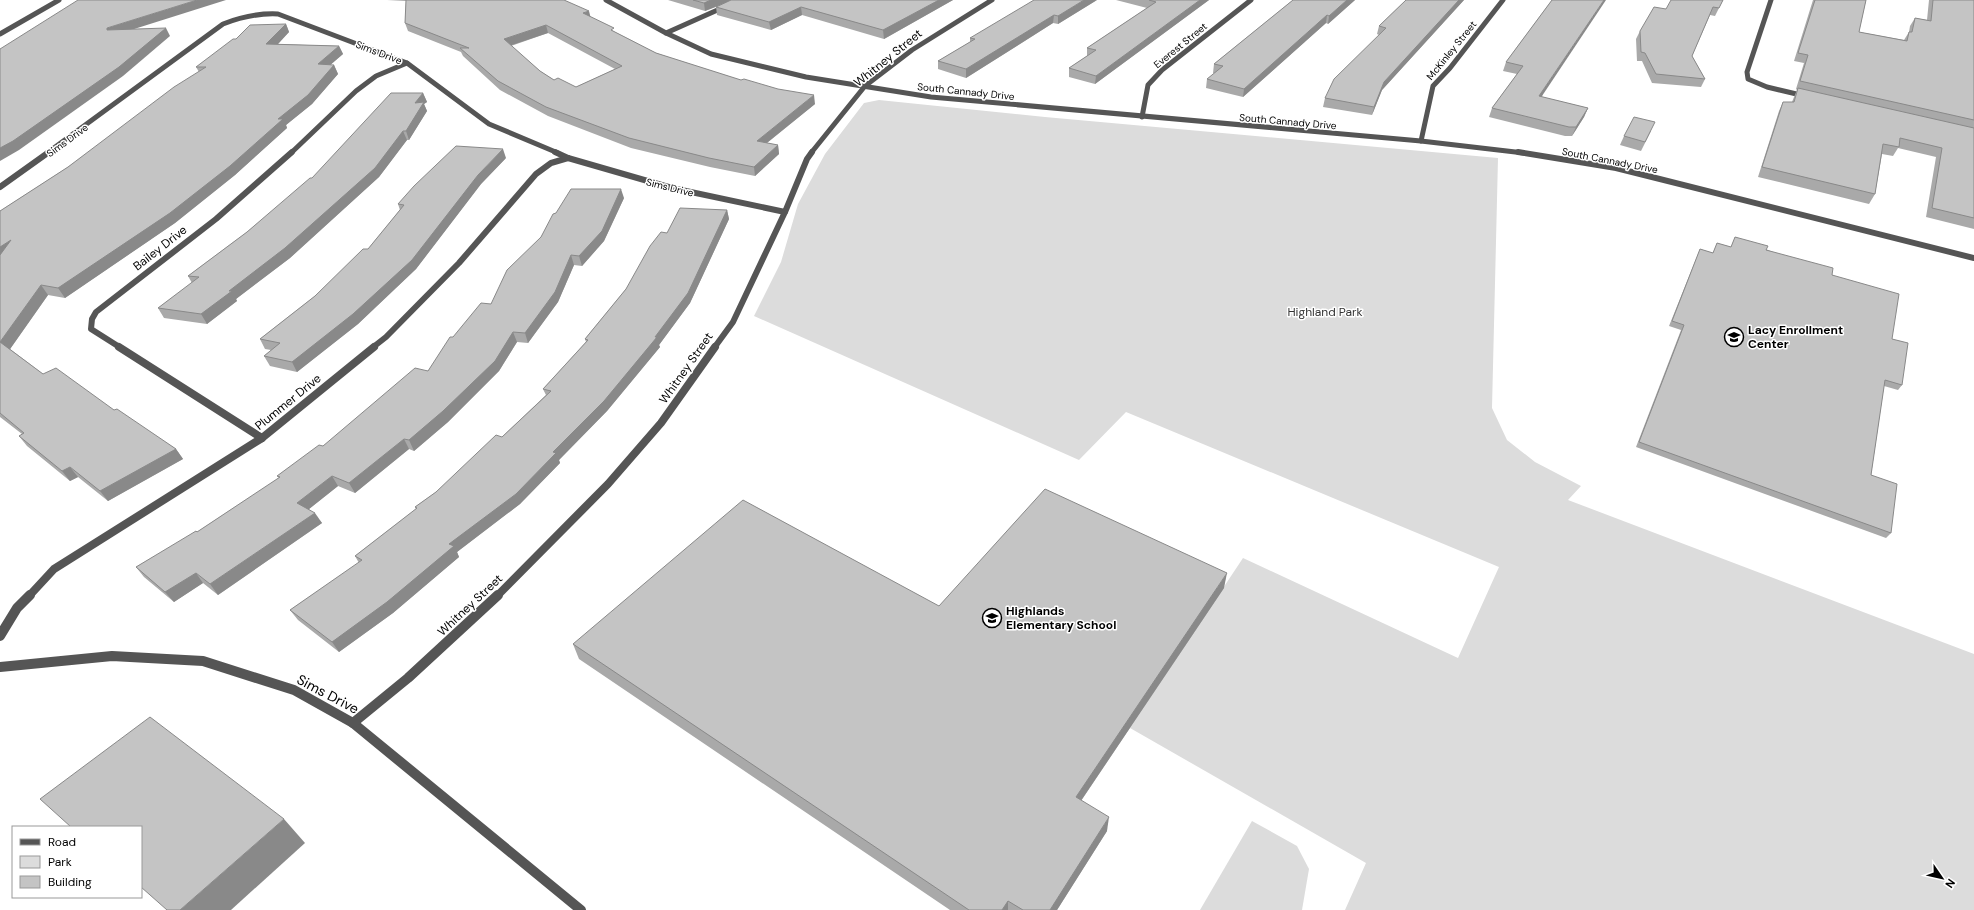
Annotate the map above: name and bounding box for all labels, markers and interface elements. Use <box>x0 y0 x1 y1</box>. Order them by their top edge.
street label: McKinley Street <box>1424 18 1479 83</box>
street label: Everest Street <box>1151 20 1210 71</box>
street label: Whitney Street <box>851 25 926 90</box>
street label: Sims Drive <box>354 38 404 67</box>
street label: South Cannady Drive <box>917 80 1015 103</box>
street label: South Cannady Drive <box>1239 111 1337 132</box>
street label: Sims Drive <box>44 121 91 160</box>
street label: South Cannady Drive <box>1561 145 1659 176</box>
street label: Sims Drive <box>645 175 695 200</box>
street label: Bailey Drive <box>130 222 190 274</box>
park label: Highland Park <box>1287 304 1363 320</box>
place label: Lacy Enrollment Center <box>1748 322 1843 352</box>
school or university icon: Lacy Enrollment Center <box>1723 326 1745 348</box>
street label: Whitney Street <box>656 329 717 407</box>
street label: Plummer Drive <box>252 370 325 434</box>
street label: Whitney Street <box>434 570 506 639</box>
place label: Highlands Elementary School <box>1006 603 1116 633</box>
school or university icon: Highlands Elementary School <box>981 607 1003 629</box>
street label: Sims Drive <box>294 670 362 718</box>
legend <box>12 826 142 898</box>
text: Road <box>48 834 76 850</box>
text: Park <box>48 854 72 870</box>
north arrow <box>1922 858 1962 898</box>
text: Building <box>48 874 92 890</box>
text: N <box>1942 876 1958 891</box>

